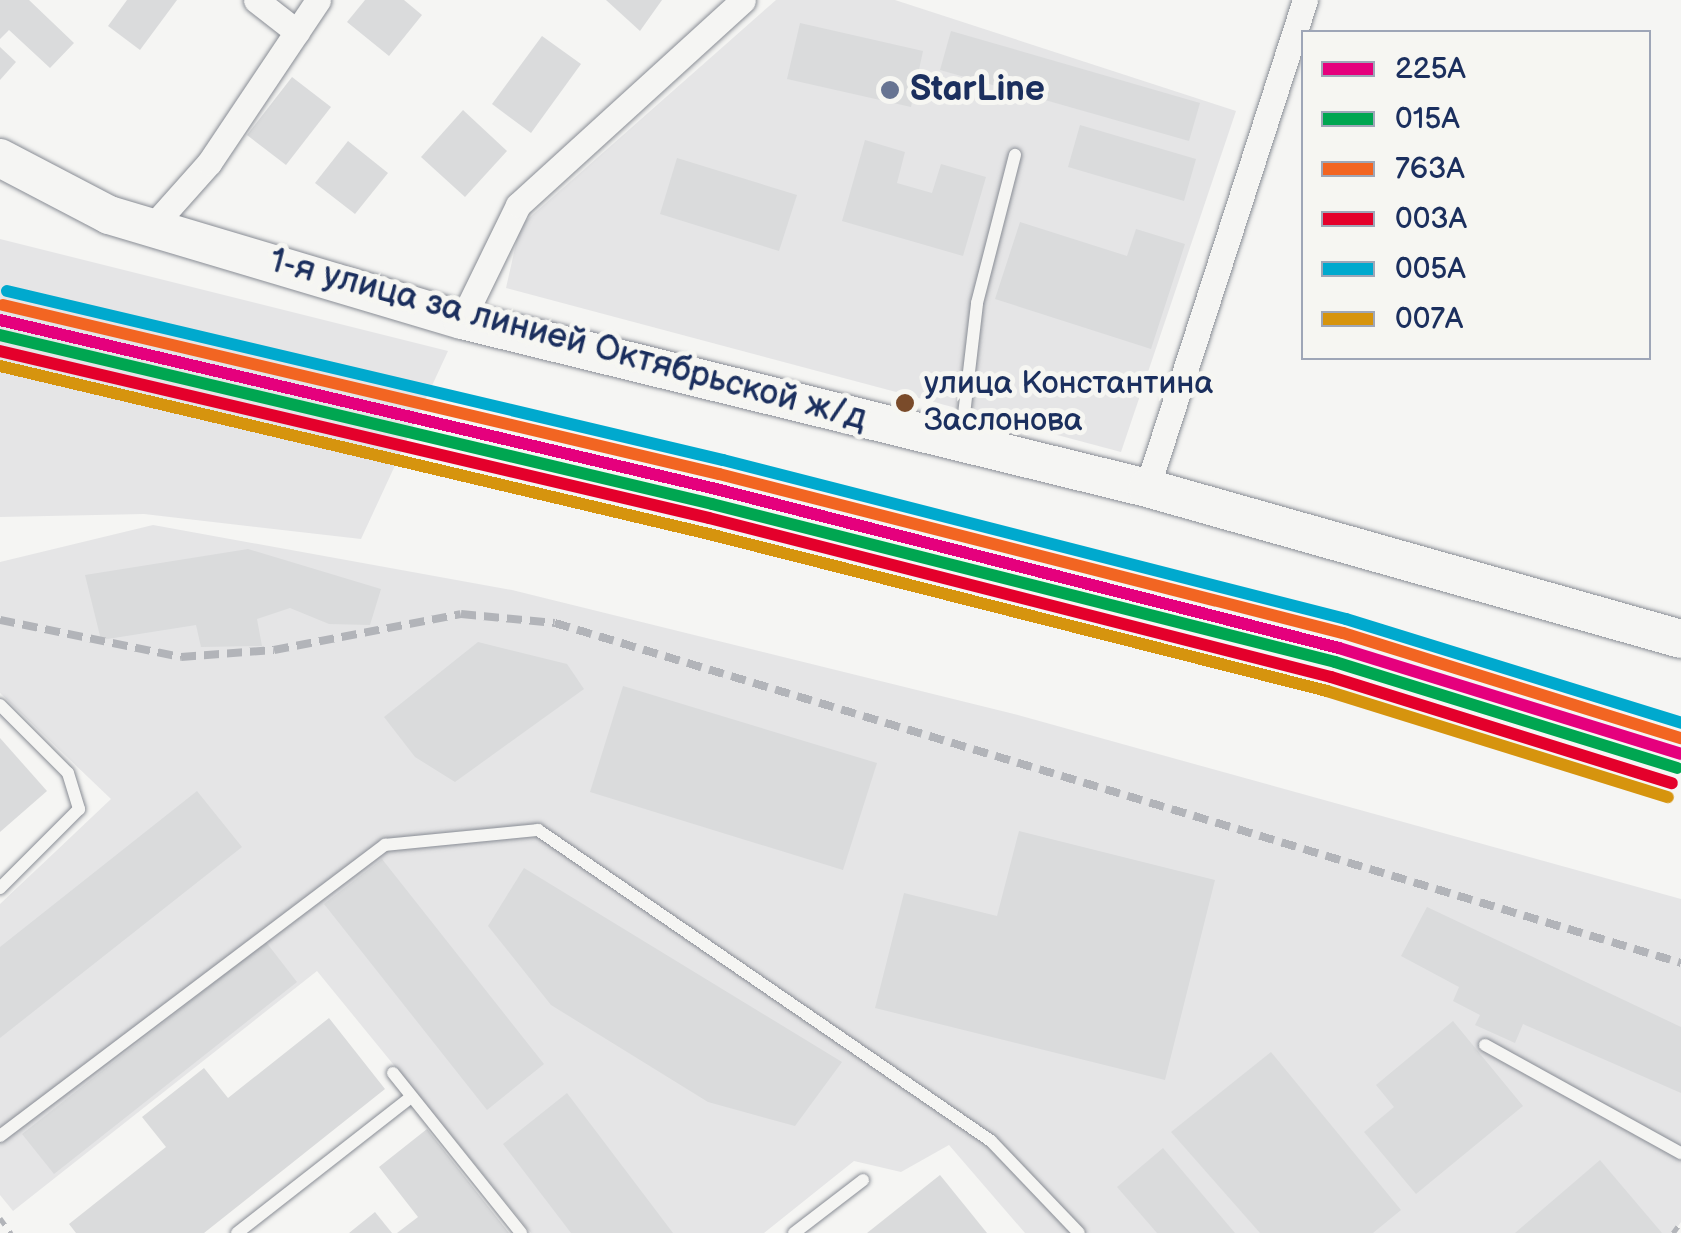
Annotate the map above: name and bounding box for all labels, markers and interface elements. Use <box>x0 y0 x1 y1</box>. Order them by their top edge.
legend <box>1301 30 1651 360</box>
text: 225А <box>1395 51 1466 87</box>
place label: StarLine <box>910 69 1045 111</box>
marker: StarLine <box>879 79 901 101</box>
text: 015А <box>1395 101 1460 137</box>
text: 763А <box>1395 151 1465 187</box>
text: 003А <box>1395 201 1467 237</box>
street label: 1-я улица за линией Октябрьской ж/д <box>265 240 871 440</box>
text: 005А <box>1395 251 1466 287</box>
text: 007А <box>1395 301 1463 337</box>
place label: улица Константина Заслонова <box>924 366 1213 441</box>
marker: улица Константина Заслонова <box>895 393 915 413</box>

